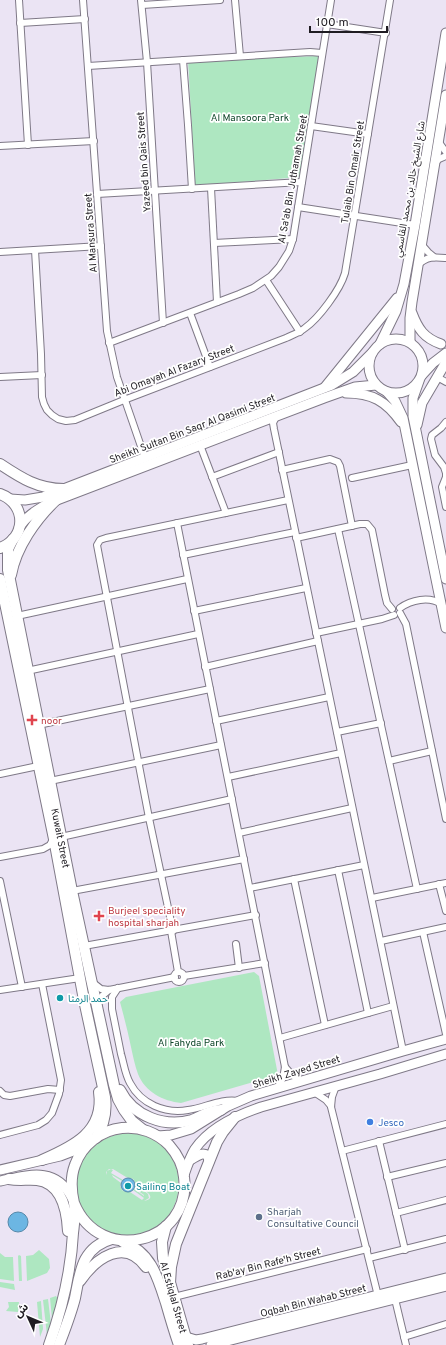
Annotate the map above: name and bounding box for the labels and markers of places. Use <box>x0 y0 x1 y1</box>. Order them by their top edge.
marker: noor <box>26 714 38 726</box>
place label: noor <box>41 715 62 728</box>
place label: Burjeel speciality hospital sharjah <box>108 905 185 930</box>
marker: Burjeel speciality hospital sharjah <box>93 910 105 922</box>
marker: حمد الرمثا <box>55 993 65 1003</box>
place label: حمد الرمثا <box>68 993 108 1006</box>
marker: Jesco <box>365 1117 375 1127</box>
place label: Jesco <box>378 1117 404 1130</box>
marker: Sailing Boat <box>123 1181 133 1191</box>
place label: Sailing Boat <box>136 1181 190 1194</box>
place label: Sharjah Consultative Council <box>267 1206 359 1231</box>
marker: Sharjah Consultative Council <box>254 1212 264 1222</box>

